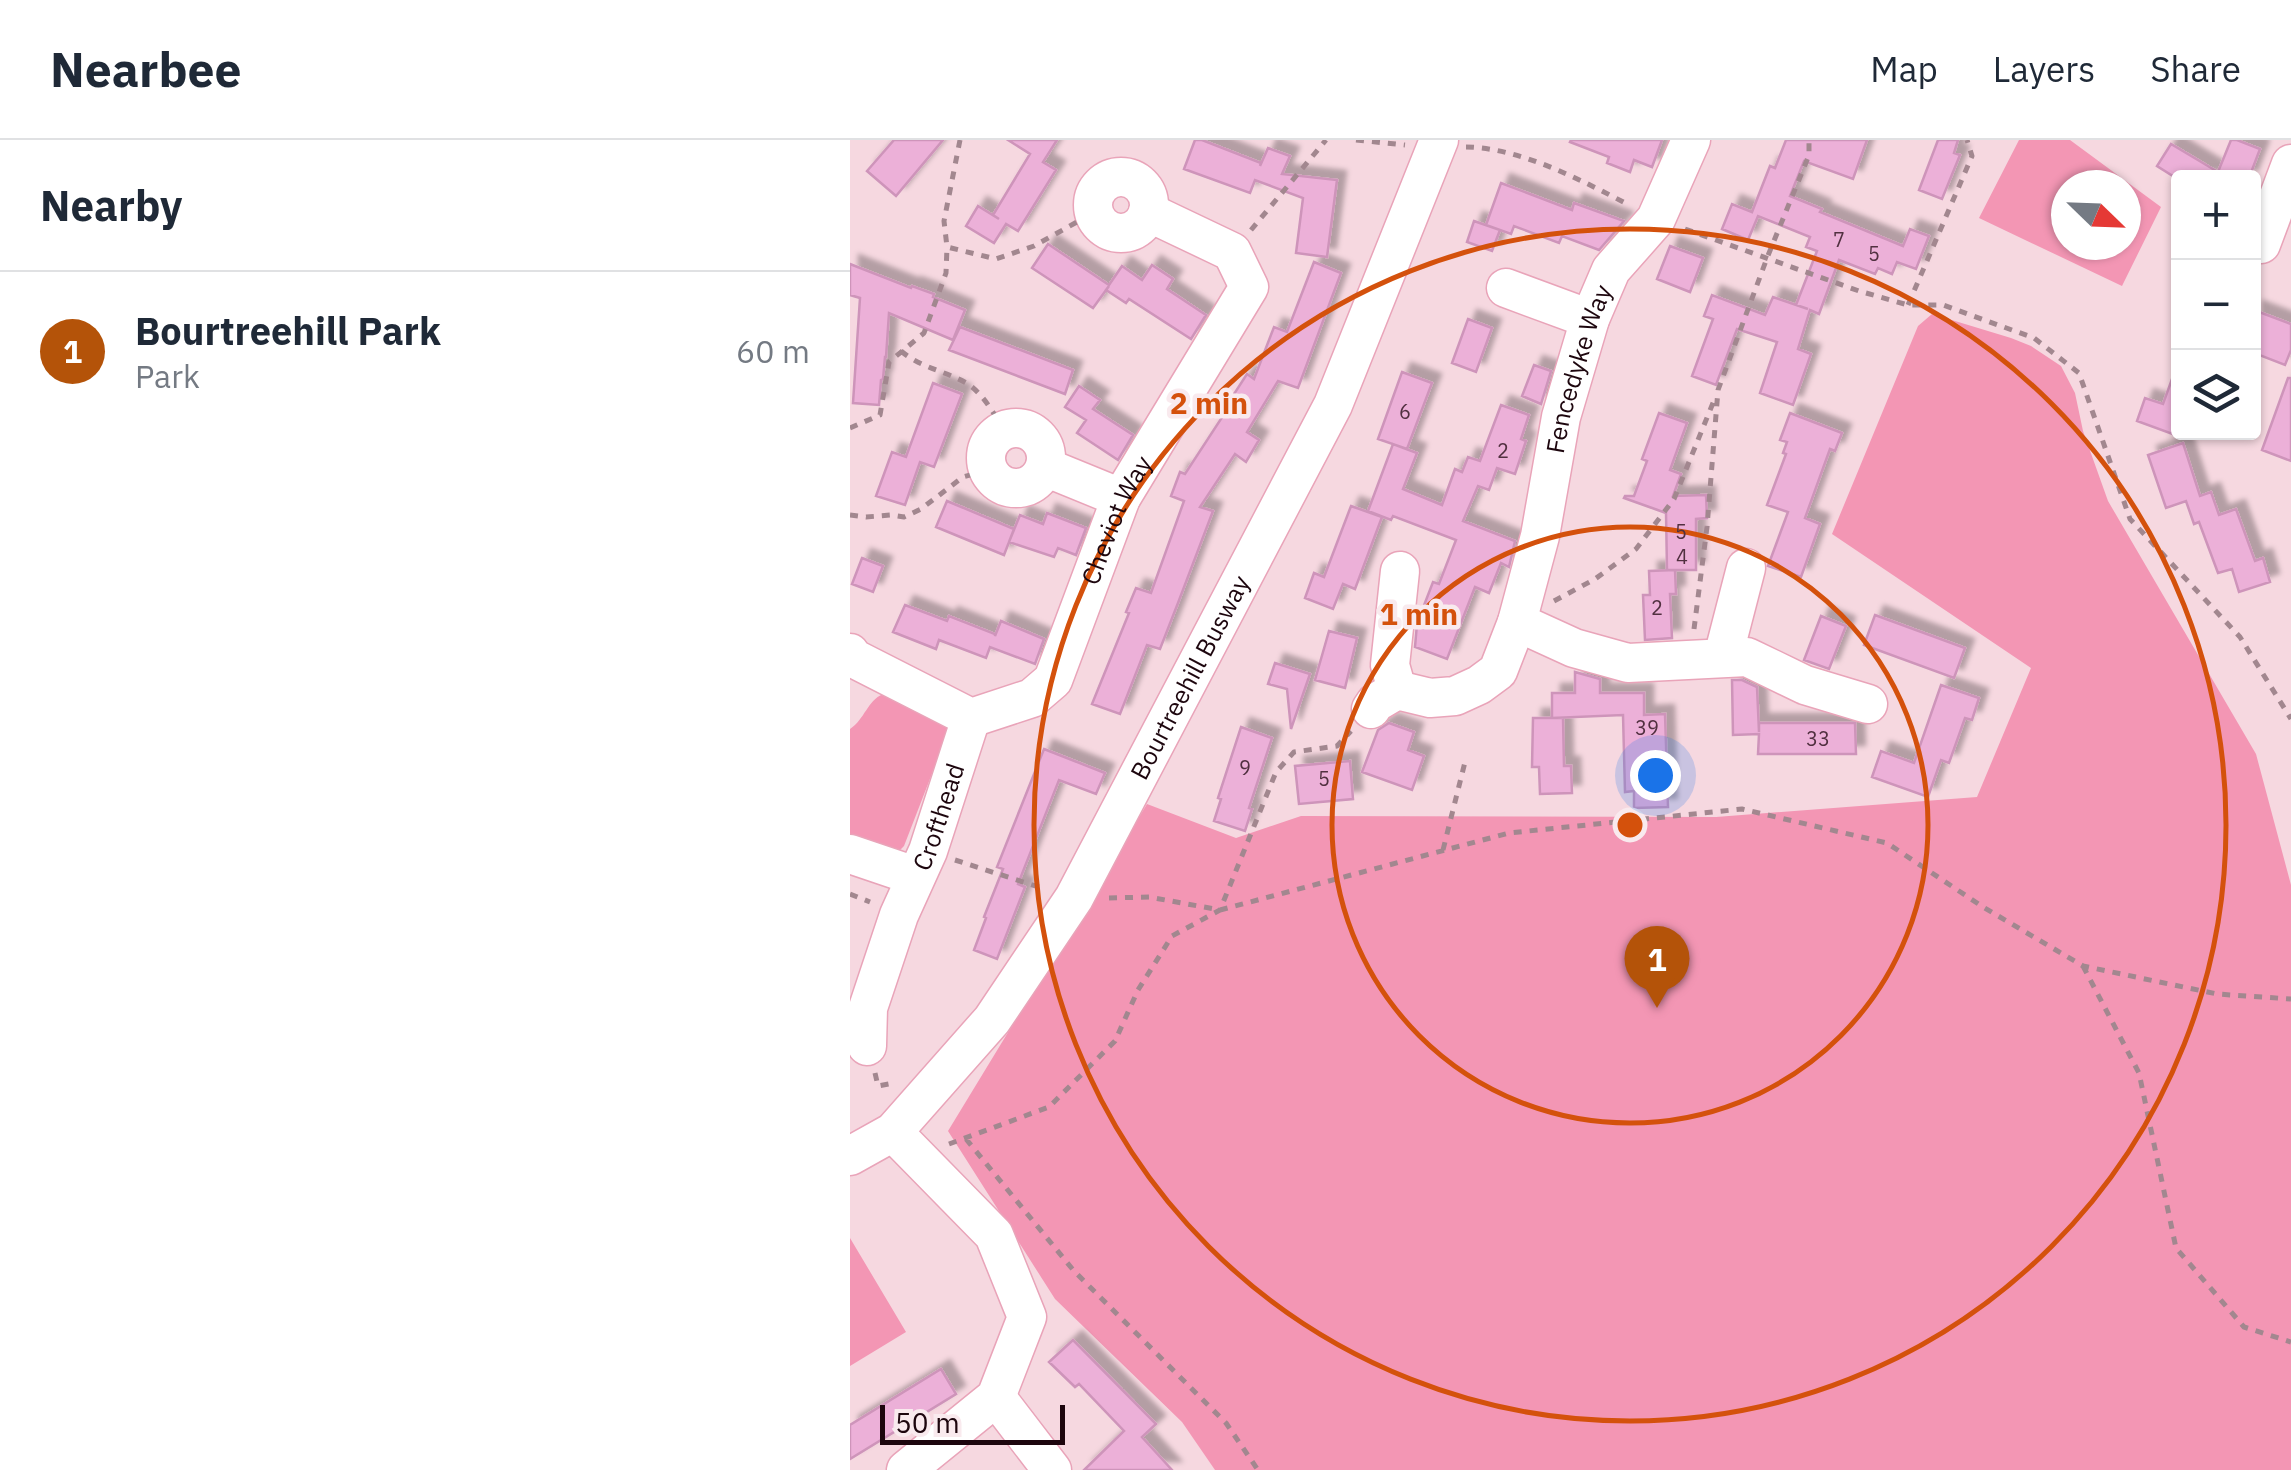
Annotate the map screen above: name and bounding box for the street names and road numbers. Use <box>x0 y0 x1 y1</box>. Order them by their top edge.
street label: Fencedyke Way <box>1538 279 1619 456</box>
street label: Cheviot Way <box>1073 449 1159 589</box>
street label: Bourtreehill Busway <box>1122 569 1257 785</box>
street label: Crofthead <box>904 759 971 876</box>

